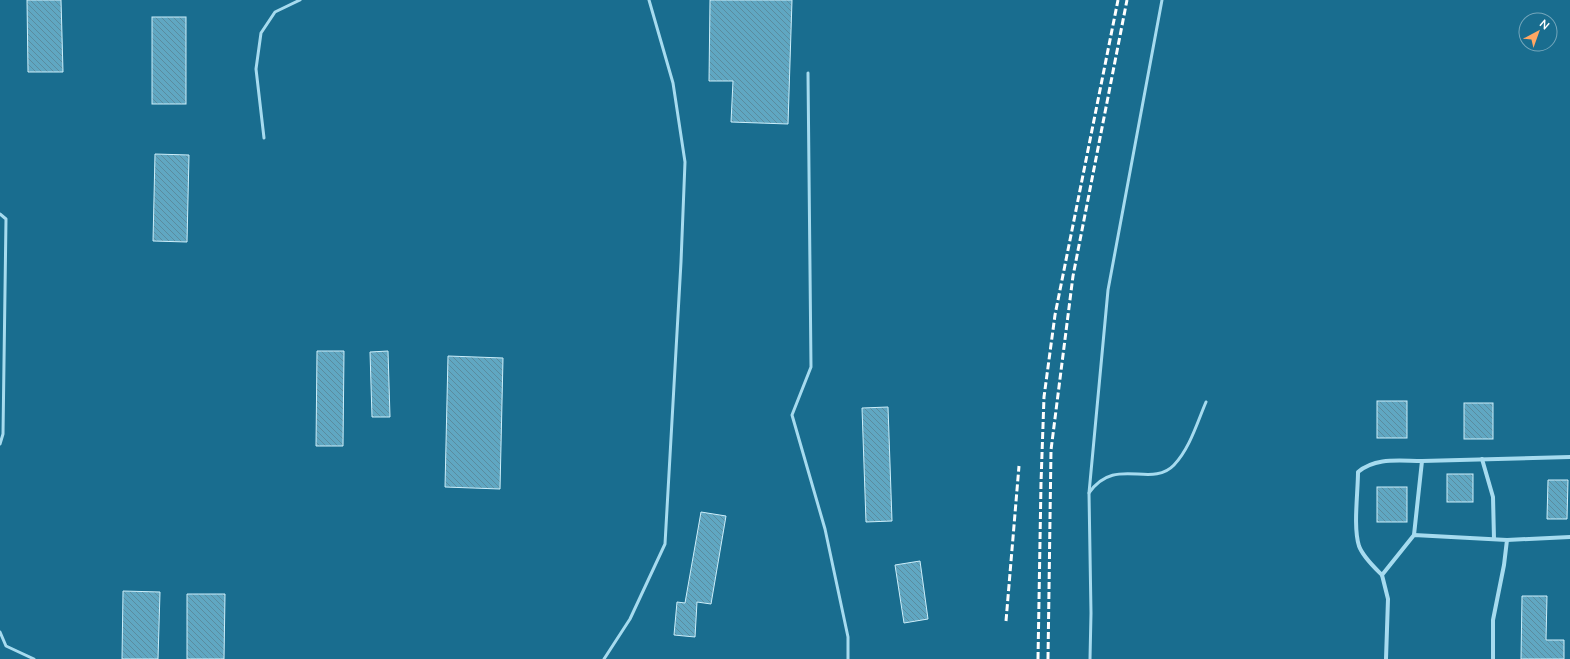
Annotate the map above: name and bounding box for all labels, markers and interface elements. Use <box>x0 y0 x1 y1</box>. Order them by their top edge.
north arrow <box>1518 12 1558 52</box>
text: N <box>1537 16 1552 32</box>

